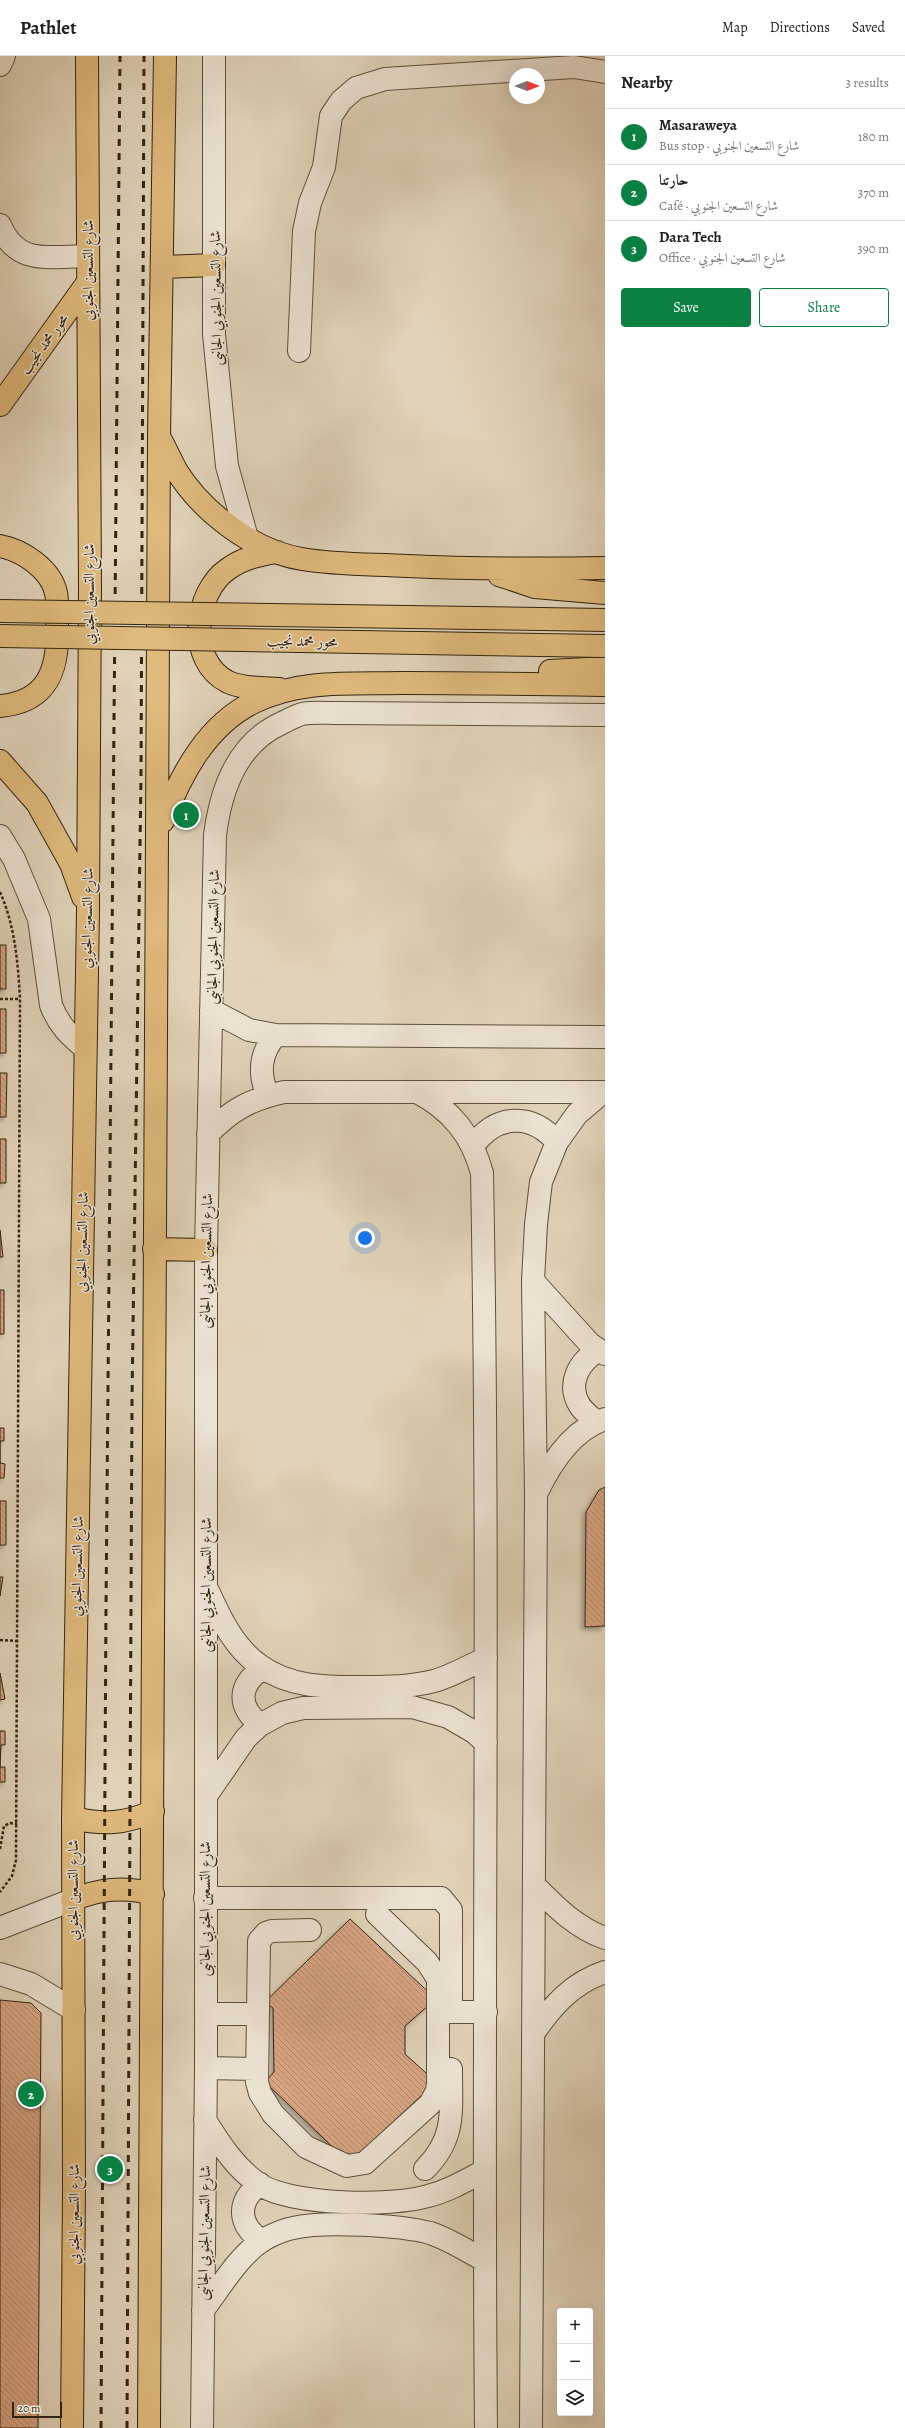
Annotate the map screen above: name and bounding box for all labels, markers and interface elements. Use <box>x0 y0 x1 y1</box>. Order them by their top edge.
text: Pathlet <box>20 15 76 41</box>
text: Map <box>722 18 748 37</box>
text: Directions <box>770 18 830 37</box>
text: Saved <box>852 18 885 37</box>
north arrow <box>509 68 545 104</box>
text: Nearby <box>621 71 672 94</box>
text: 3 results <box>845 74 889 91</box>
text: Masaraweya <box>659 115 737 135</box>
text: 1 <box>632 128 636 145</box>
text: 180 m <box>858 128 889 145</box>
text: Bus stop · شارع التسعين الجنوبي <box>659 137 799 154</box>
text: حارتنا <box>659 170 688 190</box>
text: 2 <box>631 184 637 201</box>
text: 370 m <box>858 184 889 201</box>
text: Café · شارع التسعين الجنوبي <box>659 197 778 214</box>
street label: شارع التسعين الجنوبي <box>78 220 101 320</box>
text: Dara Tech <box>659 227 722 247</box>
street label: شارع التسعين الجنوبي الجانبى <box>205 230 230 366</box>
text: 3 <box>631 240 637 257</box>
text: 390 m <box>857 240 889 257</box>
text: Office · شارع التسعين الجنوبي <box>659 249 786 266</box>
button: Save <box>621 288 751 327</box>
button: Share <box>759 288 889 327</box>
street label: محور محمد نجيب <box>15 310 73 378</box>
street label: شارع التسعين الجنوبي <box>79 544 102 644</box>
street label: محور محمد نجيب <box>266 630 338 652</box>
pin: 1 <box>173 800 199 830</box>
street label: شارع التسعين الجنوبي <box>76 867 101 969</box>
street label: شارع التسعين الجنوبي الجانبى <box>202 869 227 1005</box>
street label: شارع التسعين الجنوبي <box>71 1191 96 1293</box>
street label: شارع التسعين الجنوبي الجانبى <box>195 1193 220 1329</box>
your location <box>355 1228 375 1248</box>
street label: شارع التسعين الجنوبي <box>66 1515 91 1617</box>
street label: شارع التسعين الجنوبي الجانبى <box>196 1517 219 1653</box>
street label: شارع التسعين الجنوبي <box>63 1840 86 1940</box>
street label: شارع التسعين الجنوبي الجانبى <box>195 1841 218 1977</box>
pin: 2 <box>18 2079 44 2109</box>
pin: 3 <box>97 2154 123 2184</box>
street label: شارع التسعين الجنوبي <box>64 2164 87 2264</box>
street label: شارع التسعين الجنوبي الجانبى <box>193 2165 218 2301</box>
map controls <box>557 2308 593 2416</box>
button: + <box>557 2308 593 2344</box>
button: − <box>557 2344 593 2380</box>
button: layers <box>557 2380 593 2416</box>
scale bar <box>12 2400 62 2419</box>
text: 20 m <box>18 2401 40 2416</box>

